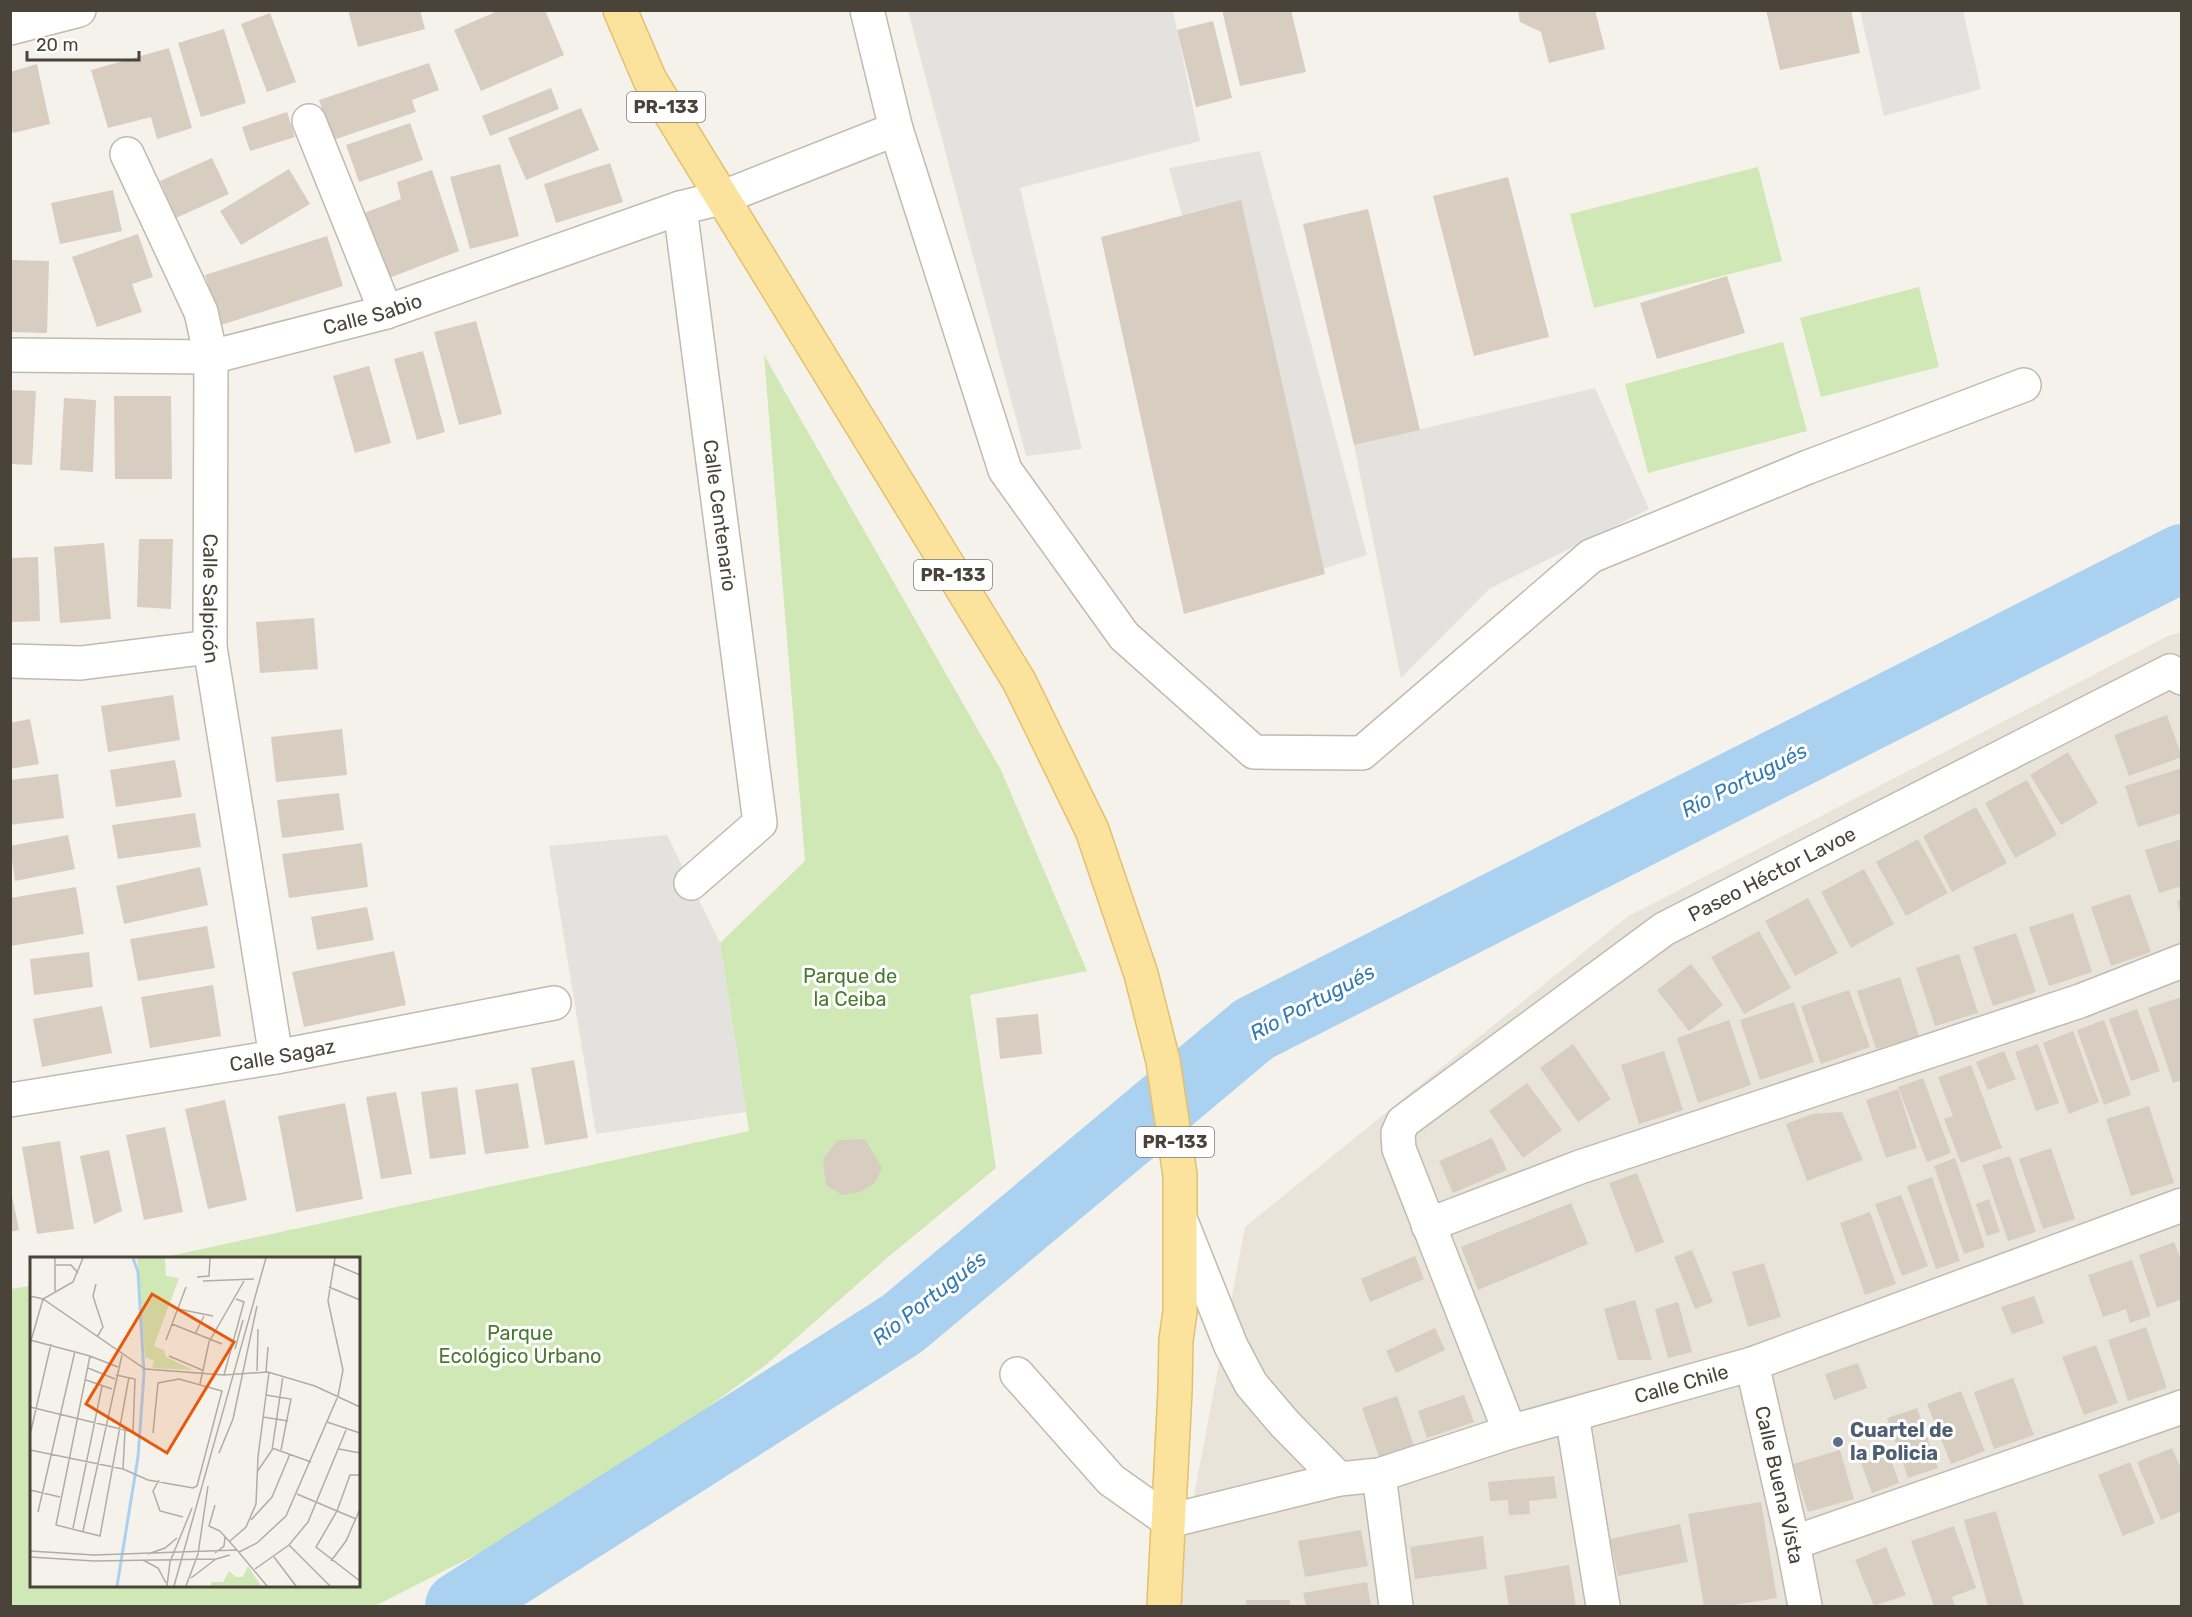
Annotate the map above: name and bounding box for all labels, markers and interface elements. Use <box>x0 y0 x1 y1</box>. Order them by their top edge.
scale bar <box>27 24 140 62</box>
text: 20 m <box>36 34 78 56</box>
road number: PR-133 <box>627 92 705 122</box>
street label: Calle Sabio <box>320 288 425 340</box>
street label: Calle Centenario <box>698 438 742 593</box>
street label: Calle Salpicón <box>198 533 224 665</box>
road number: PR-133 <box>914 560 992 590</box>
water label: Río Portugués <box>1677 737 1811 822</box>
street label: Paseo Héctor Lavoe <box>1684 821 1860 927</box>
water label: Río Portugués <box>1245 958 1379 1045</box>
park label: Parque de la Ceiba <box>803 964 897 1011</box>
street label: Calle Sagaz <box>228 1034 337 1076</box>
road number: PR-133 <box>1136 1127 1214 1157</box>
water label: Río Portugués <box>867 1246 991 1350</box>
inset map <box>30 1257 360 1587</box>
park label: Parque Ecológico Urbano <box>438 1321 602 1368</box>
street label: Calle Chile <box>1632 1359 1731 1408</box>
street label: Calle Buena Vista <box>1750 1404 1809 1566</box>
place label: Cuartel de la Policia <box>1850 1418 1954 1465</box>
marker: Cuartel de la Policia <box>1831 1435 1845 1449</box>

